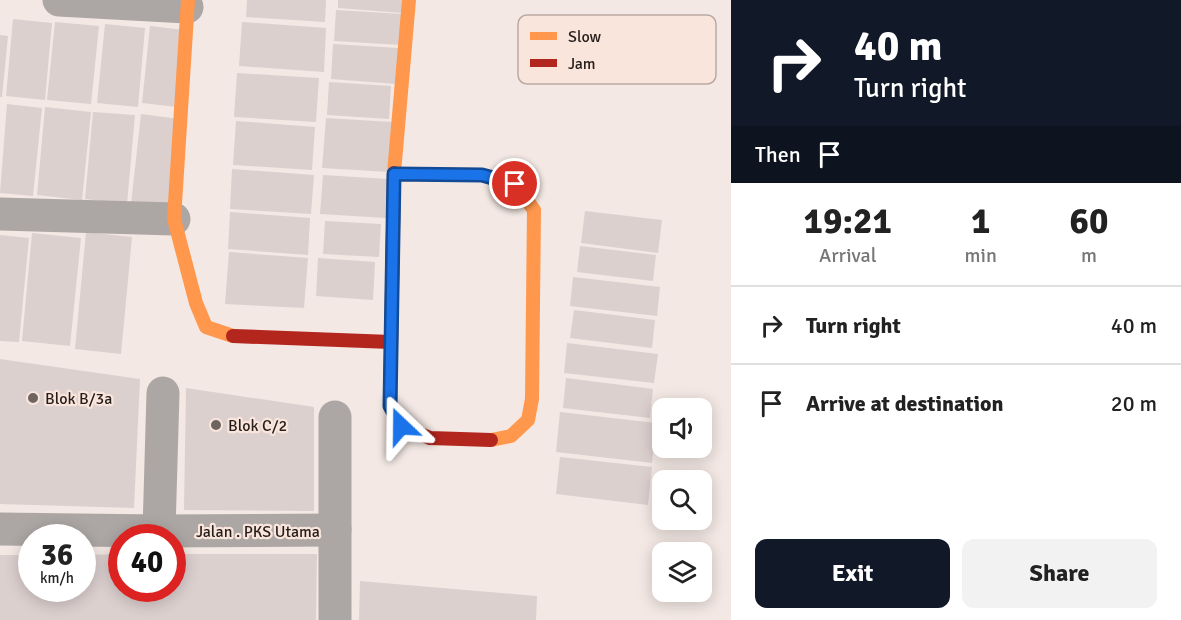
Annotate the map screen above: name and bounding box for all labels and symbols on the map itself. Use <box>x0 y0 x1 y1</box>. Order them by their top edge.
legend <box>518 15 716 84</box>
text: Slow <box>568 27 602 47</box>
text: Jam <box>568 54 596 74</box>
pin <box>489 158 540 209</box>
place label: Blok B/3a <box>45 389 112 409</box>
marker: Blok B/3a <box>26 391 40 405</box>
position arrow <box>369 394 433 458</box>
place label: Blok C/2 <box>228 416 287 436</box>
marker: Blok C/2 <box>209 418 223 432</box>
street label: Jalan . PKS Utama <box>196 522 320 542</box>
speed limit sign: 40 <box>108 524 186 602</box>

